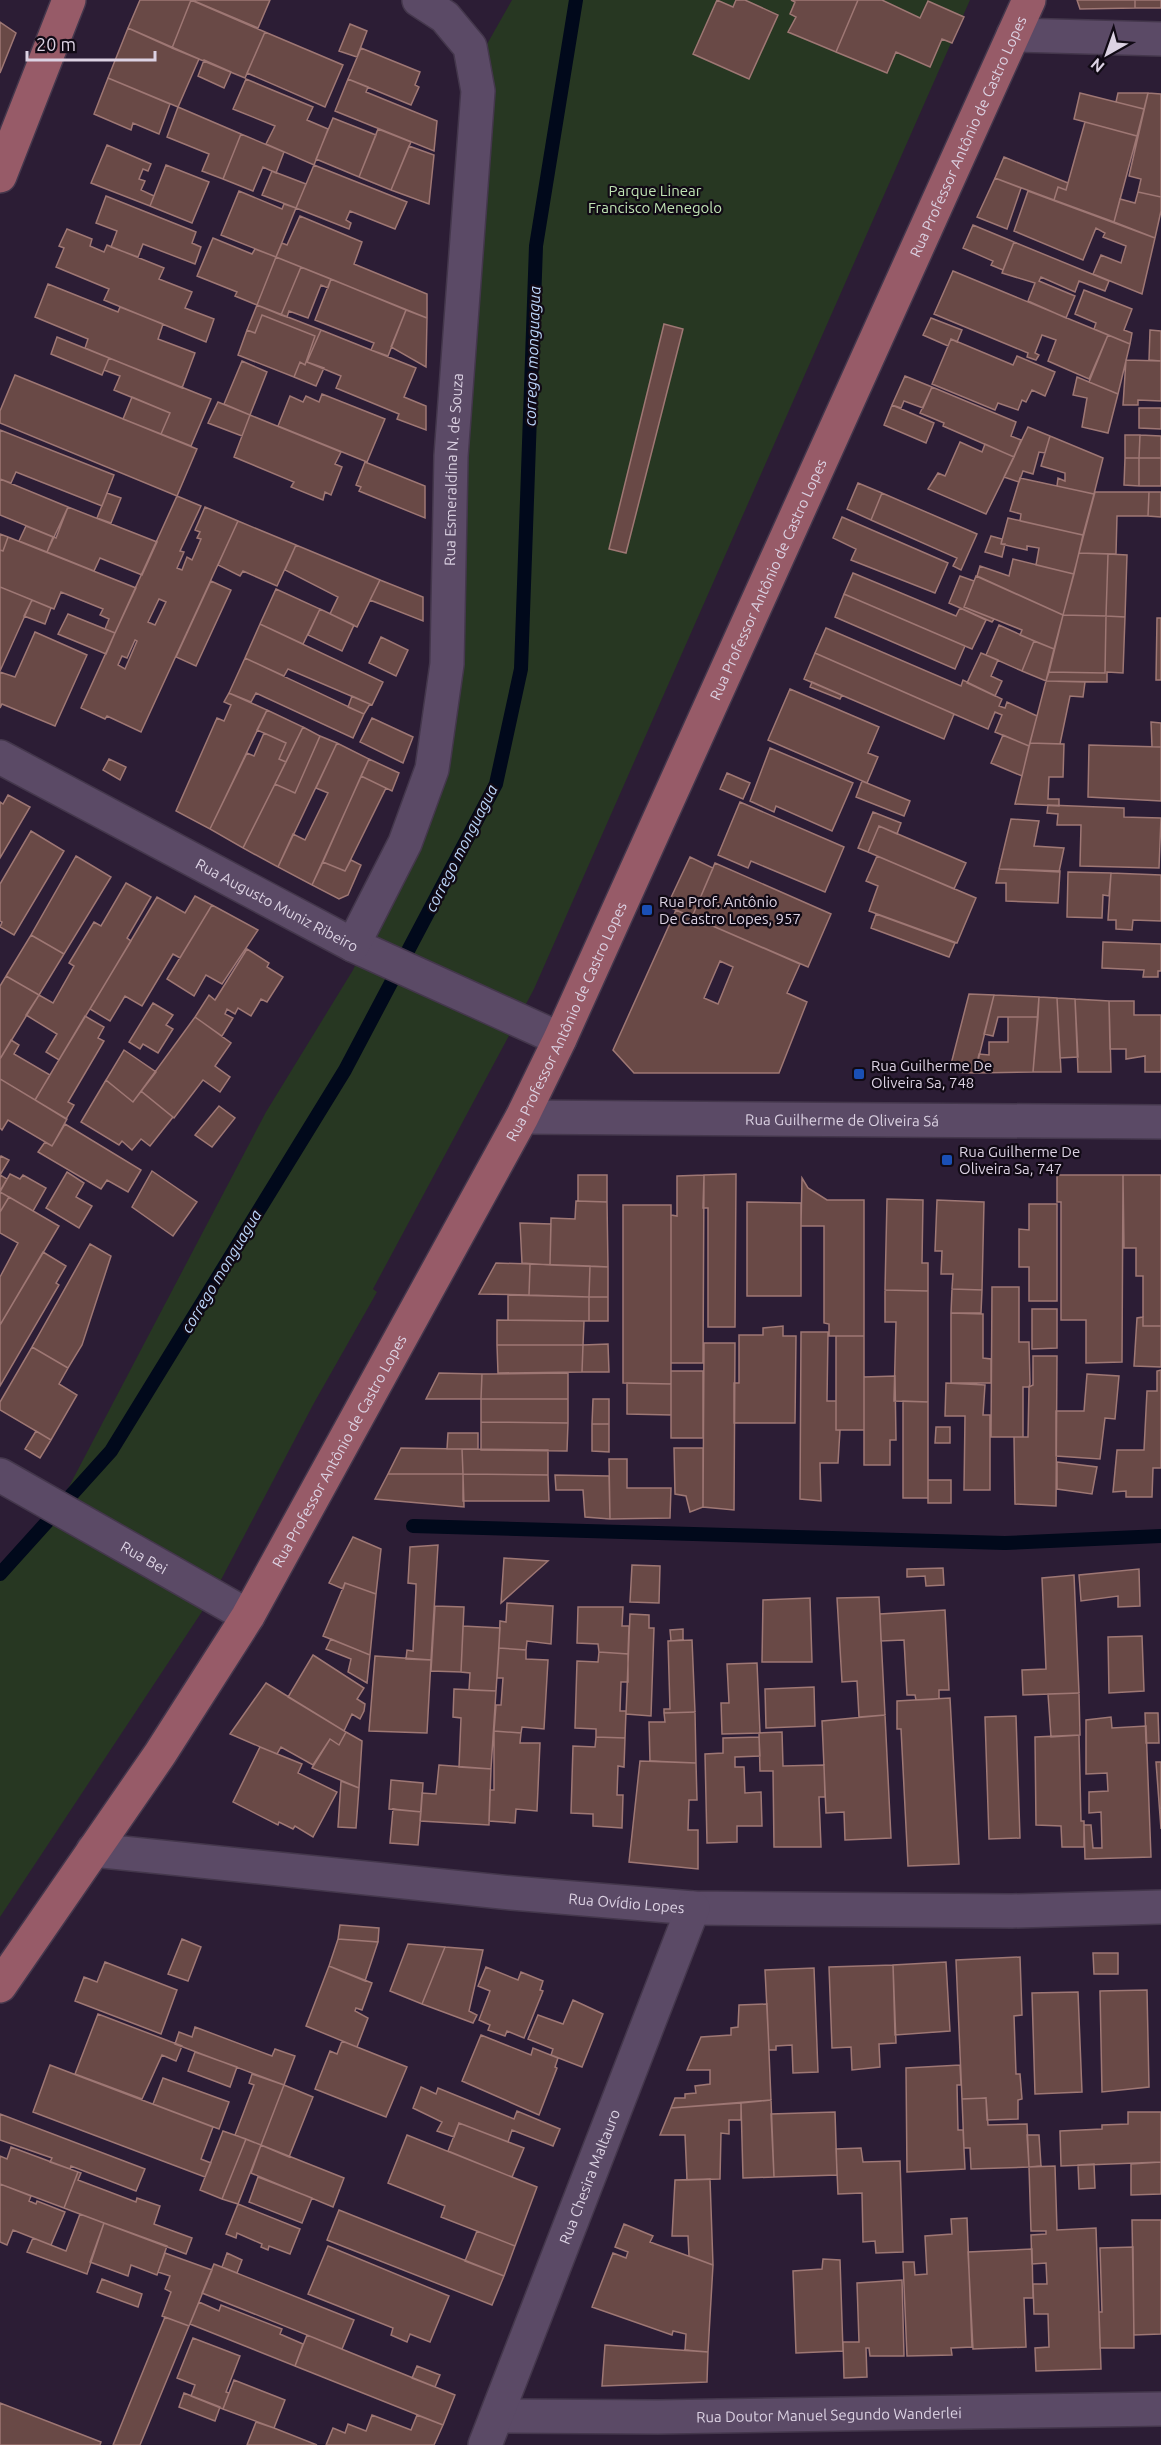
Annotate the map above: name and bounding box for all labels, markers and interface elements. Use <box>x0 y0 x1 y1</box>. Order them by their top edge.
street label: Rua Professor Antônio de Castro Lopes <box>906 13 1029 259</box>
scale bar <box>27 24 154 62</box>
north arrow <box>1077 24 1137 84</box>
text: 20 m <box>36 34 76 54</box>
text: N <box>1087 55 1108 76</box>
park label: Parque Linear Francisco Menegolo <box>588 182 722 216</box>
water label: corrego monguagua <box>521 285 543 426</box>
street label: Rua Esmeraldina N. de Souza <box>440 372 466 566</box>
street label: Rua Professor Antônio de Castro Lopes <box>706 456 829 702</box>
water label: corrego monguagua <box>421 781 501 914</box>
street label: Rua Augusto Muniz Ribeiro <box>193 854 361 955</box>
place label: Rua Prof. Antônio De Castro Lopes, 957 <box>659 893 801 927</box>
street label: Rua Professor Antônio de Castro Lopes <box>502 899 629 1144</box>
marker: Rua Prof. Antônio De Castro Lopes, 957 <box>640 903 654 917</box>
place label: Rua Guilherme De Oliveira Sa, 748 <box>871 1057 992 1091</box>
marker: Rua Guilherme De Oliveira Sa, 748 <box>852 1067 866 1081</box>
street label: Rua Guilherme de Oliveira Sá <box>745 1110 939 1129</box>
place label: Rua Guilherme De Oliveira Sa, 747 <box>959 1143 1080 1177</box>
marker: Rua Guilherme De Oliveira Sa, 747 <box>940 1153 954 1167</box>
water label: corrego monguagua <box>177 1206 265 1336</box>
street label: Rua Professor Antônio de Castro Lopes <box>268 1332 409 1570</box>
street label: Rua Bei <box>118 1537 170 1577</box>
street label: Rua Ovídio Lopes <box>568 1889 685 1916</box>
street label: Rua Chesira Maltauro <box>555 2106 623 2246</box>
street label: Rua Doutor Manuel Segundo Wanderlei <box>696 2404 962 2425</box>

